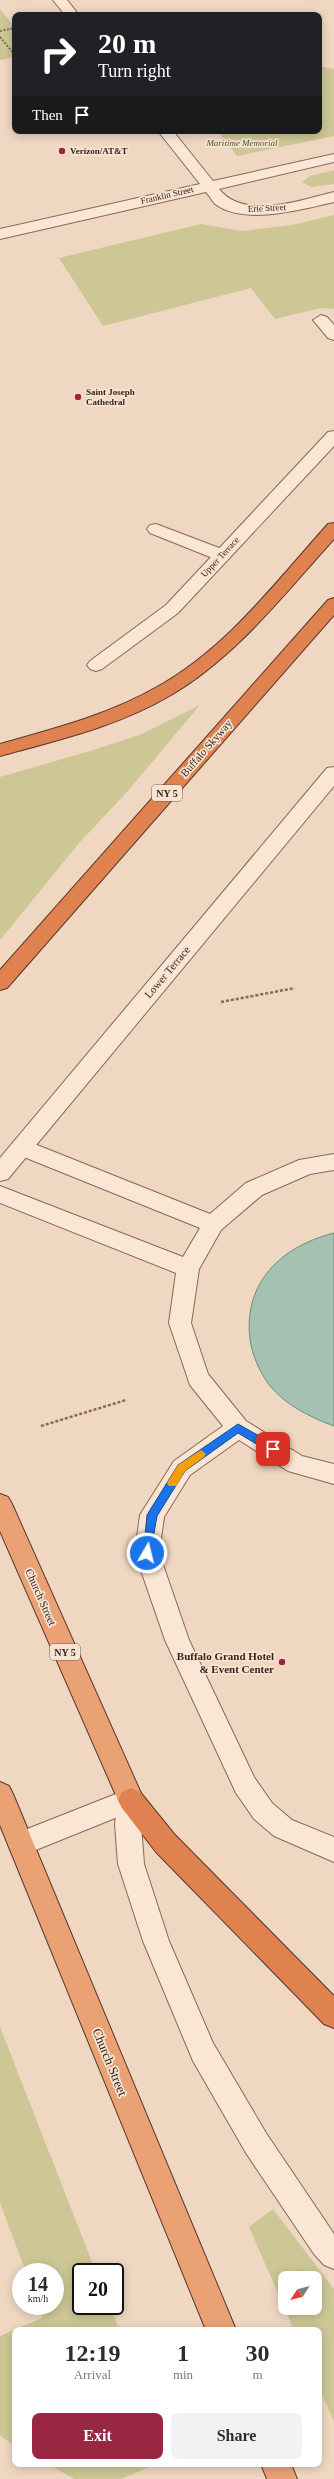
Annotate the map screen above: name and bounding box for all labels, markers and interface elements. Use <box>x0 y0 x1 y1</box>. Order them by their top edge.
icon: right <box>32 28 84 80</box>
text: 20 m <box>98 28 156 59</box>
text: Turn right <box>98 61 171 81</box>
icon: arrive <box>71 104 93 126</box>
text: Then <box>32 107 63 123</box>
park label: Maritime Memorial <box>205 138 278 148</box>
marker: Verizon/AT&T <box>57 146 67 156</box>
place label: Verizon/AT&T <box>70 146 128 156</box>
street label: Franklin Street <box>140 184 195 206</box>
street label: Erie Street <box>248 202 287 214</box>
place label: Saint Joseph Cathedral <box>86 387 135 407</box>
marker: Saint Joseph Cathedral <box>73 392 83 402</box>
street label: Upper Terrace <box>199 535 241 579</box>
street label: Buffalo Skyway <box>178 717 234 779</box>
road number: NY 5 <box>152 785 182 801</box>
street label: Lower Terrace <box>142 944 192 1000</box>
pin <box>256 1432 290 1466</box>
icon: arrive <box>262 1438 284 1460</box>
position arrow <box>126 1532 168 1574</box>
street label: Church Street <box>23 1567 59 1627</box>
road number: NY 5 <box>50 1644 80 1660</box>
place label: Buffalo Grand Hotel & Event Center <box>177 1650 274 1675</box>
marker: Buffalo Grand Hotel & Event Center <box>277 1657 287 1667</box>
street label: Church Street <box>90 2026 131 2098</box>
speed limit sign: 20 <box>72 2263 124 2315</box>
north arrow <box>278 2271 322 2315</box>
map controls <box>278 2271 322 2315</box>
text: 14 <box>28 2273 48 2295</box>
text: km/h <box>28 2293 48 2304</box>
text: 12:19 <box>64 2340 120 2366</box>
text: 1 <box>177 2340 189 2366</box>
text: 30 <box>246 2340 270 2366</box>
text: Arrival <box>74 2367 111 2382</box>
text: min <box>173 2367 193 2382</box>
text: m <box>252 2367 263 2382</box>
button: Exit <box>32 2413 163 2459</box>
button: Share <box>171 2413 302 2459</box>

